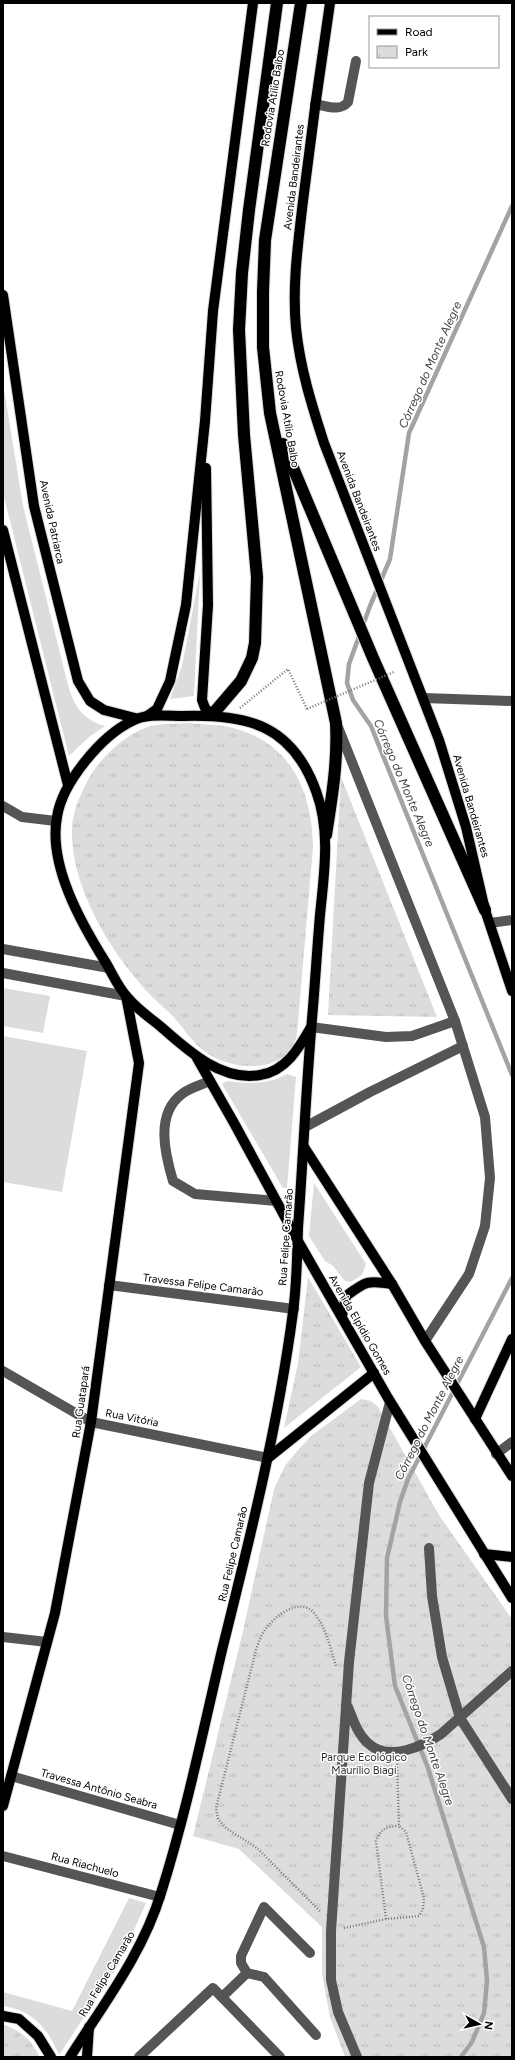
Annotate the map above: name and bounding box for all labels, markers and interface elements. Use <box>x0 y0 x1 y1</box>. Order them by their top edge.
legend <box>369 16 499 68</box>
text: Road <box>405 25 433 39</box>
text: Park <box>405 45 428 59</box>
street label: Rodovia Atílio Balbo <box>259 48 287 148</box>
street label: Avenida Bandeirantes <box>281 123 307 231</box>
water label: Córrego do Monte Alegre <box>396 299 465 431</box>
street label: Rodovia Atílio Balbo <box>272 369 302 469</box>
street label: Avenida Bandeirantes <box>334 449 384 553</box>
street label: Avenida Patriarca <box>37 479 67 565</box>
water label: Córrego do Monte Alegre <box>371 717 437 849</box>
street label: Avenida Bandeirantes <box>450 753 492 859</box>
street label: Rua Felipe Camarão <box>276 1188 296 1286</box>
street label: Travessa Felipe Camarão <box>142 1271 264 1299</box>
street label: Avenida Elpídio Gomes <box>326 1273 394 1377</box>
water label: Córrego do Monte Alegre <box>392 1353 467 1482</box>
street label: Rua Guatapará <box>70 1365 92 1439</box>
street label: Rua Vitória <box>104 1406 160 1430</box>
street label: Rua Felipe Camarão <box>216 1505 250 1603</box>
water label: Córrego do Monte Alegre <box>399 1673 457 1808</box>
park label: Parque Ecológico Maurílio Biagi <box>321 1751 407 1777</box>
street label: Travessa Antônio Seabra <box>39 1766 159 1812</box>
street label: Rua Riachuelo <box>50 1850 120 1880</box>
street label: Rua Felipe Camarão <box>76 1929 138 2019</box>
north arrow <box>459 2004 499 2044</box>
text: N <box>481 2020 495 2030</box>

